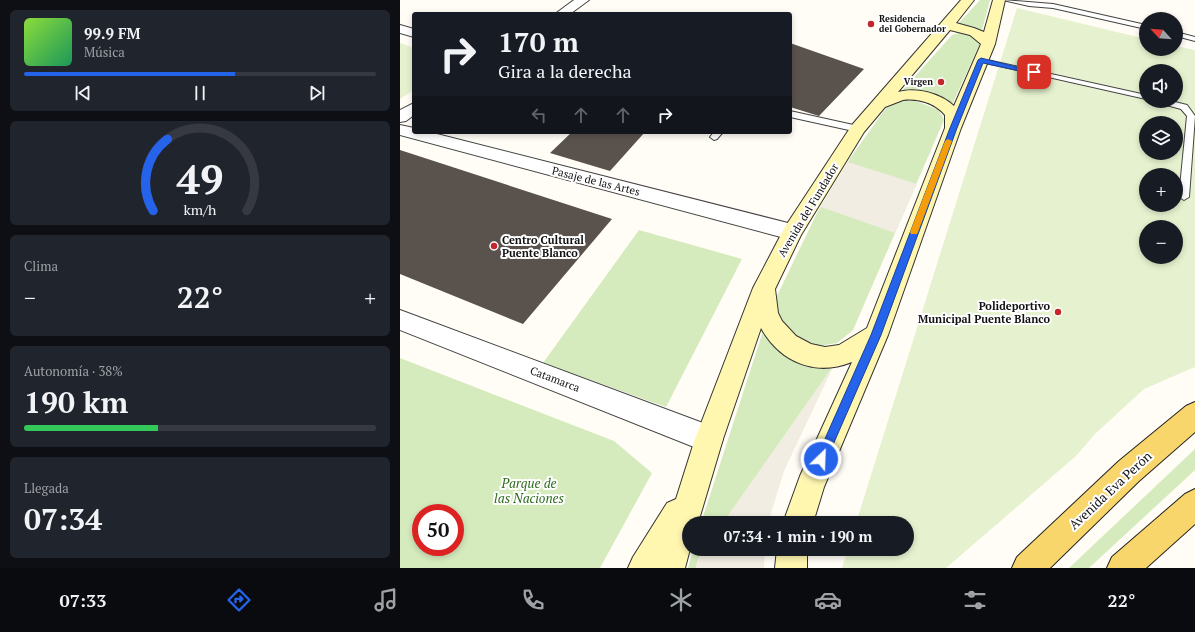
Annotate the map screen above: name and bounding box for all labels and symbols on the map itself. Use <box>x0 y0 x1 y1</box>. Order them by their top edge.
north arrow <box>1139 12 1183 56</box>
place label: Residencia del Gobernador <box>879 13 946 35</box>
marker: Residencia del Gobernador <box>866 19 876 29</box>
pin <box>1017 55 1051 89</box>
place label: Virgen <box>904 76 933 88</box>
marker: Virgen <box>936 77 946 87</box>
street label: Avenida del Fundador <box>775 160 842 259</box>
street label: Pasaje de las Artes <box>550 163 642 199</box>
place label: Centro Cultural Puente Blanco <box>502 233 584 260</box>
marker: Centro Cultural Puente Blanco <box>489 241 499 251</box>
place label: Polideportivo Municipal Puente Blanco <box>918 299 1050 326</box>
marker: Polideportivo Municipal Puente Blanco <box>1053 307 1063 317</box>
street label: Catamarca <box>528 363 582 395</box>
position arrow <box>800 438 842 480</box>
street label: Avenida Eva Perón <box>1065 447 1155 533</box>
park label: Parque de las Naciones <box>494 474 564 507</box>
speed limit sign: 50 <box>412 504 464 556</box>

